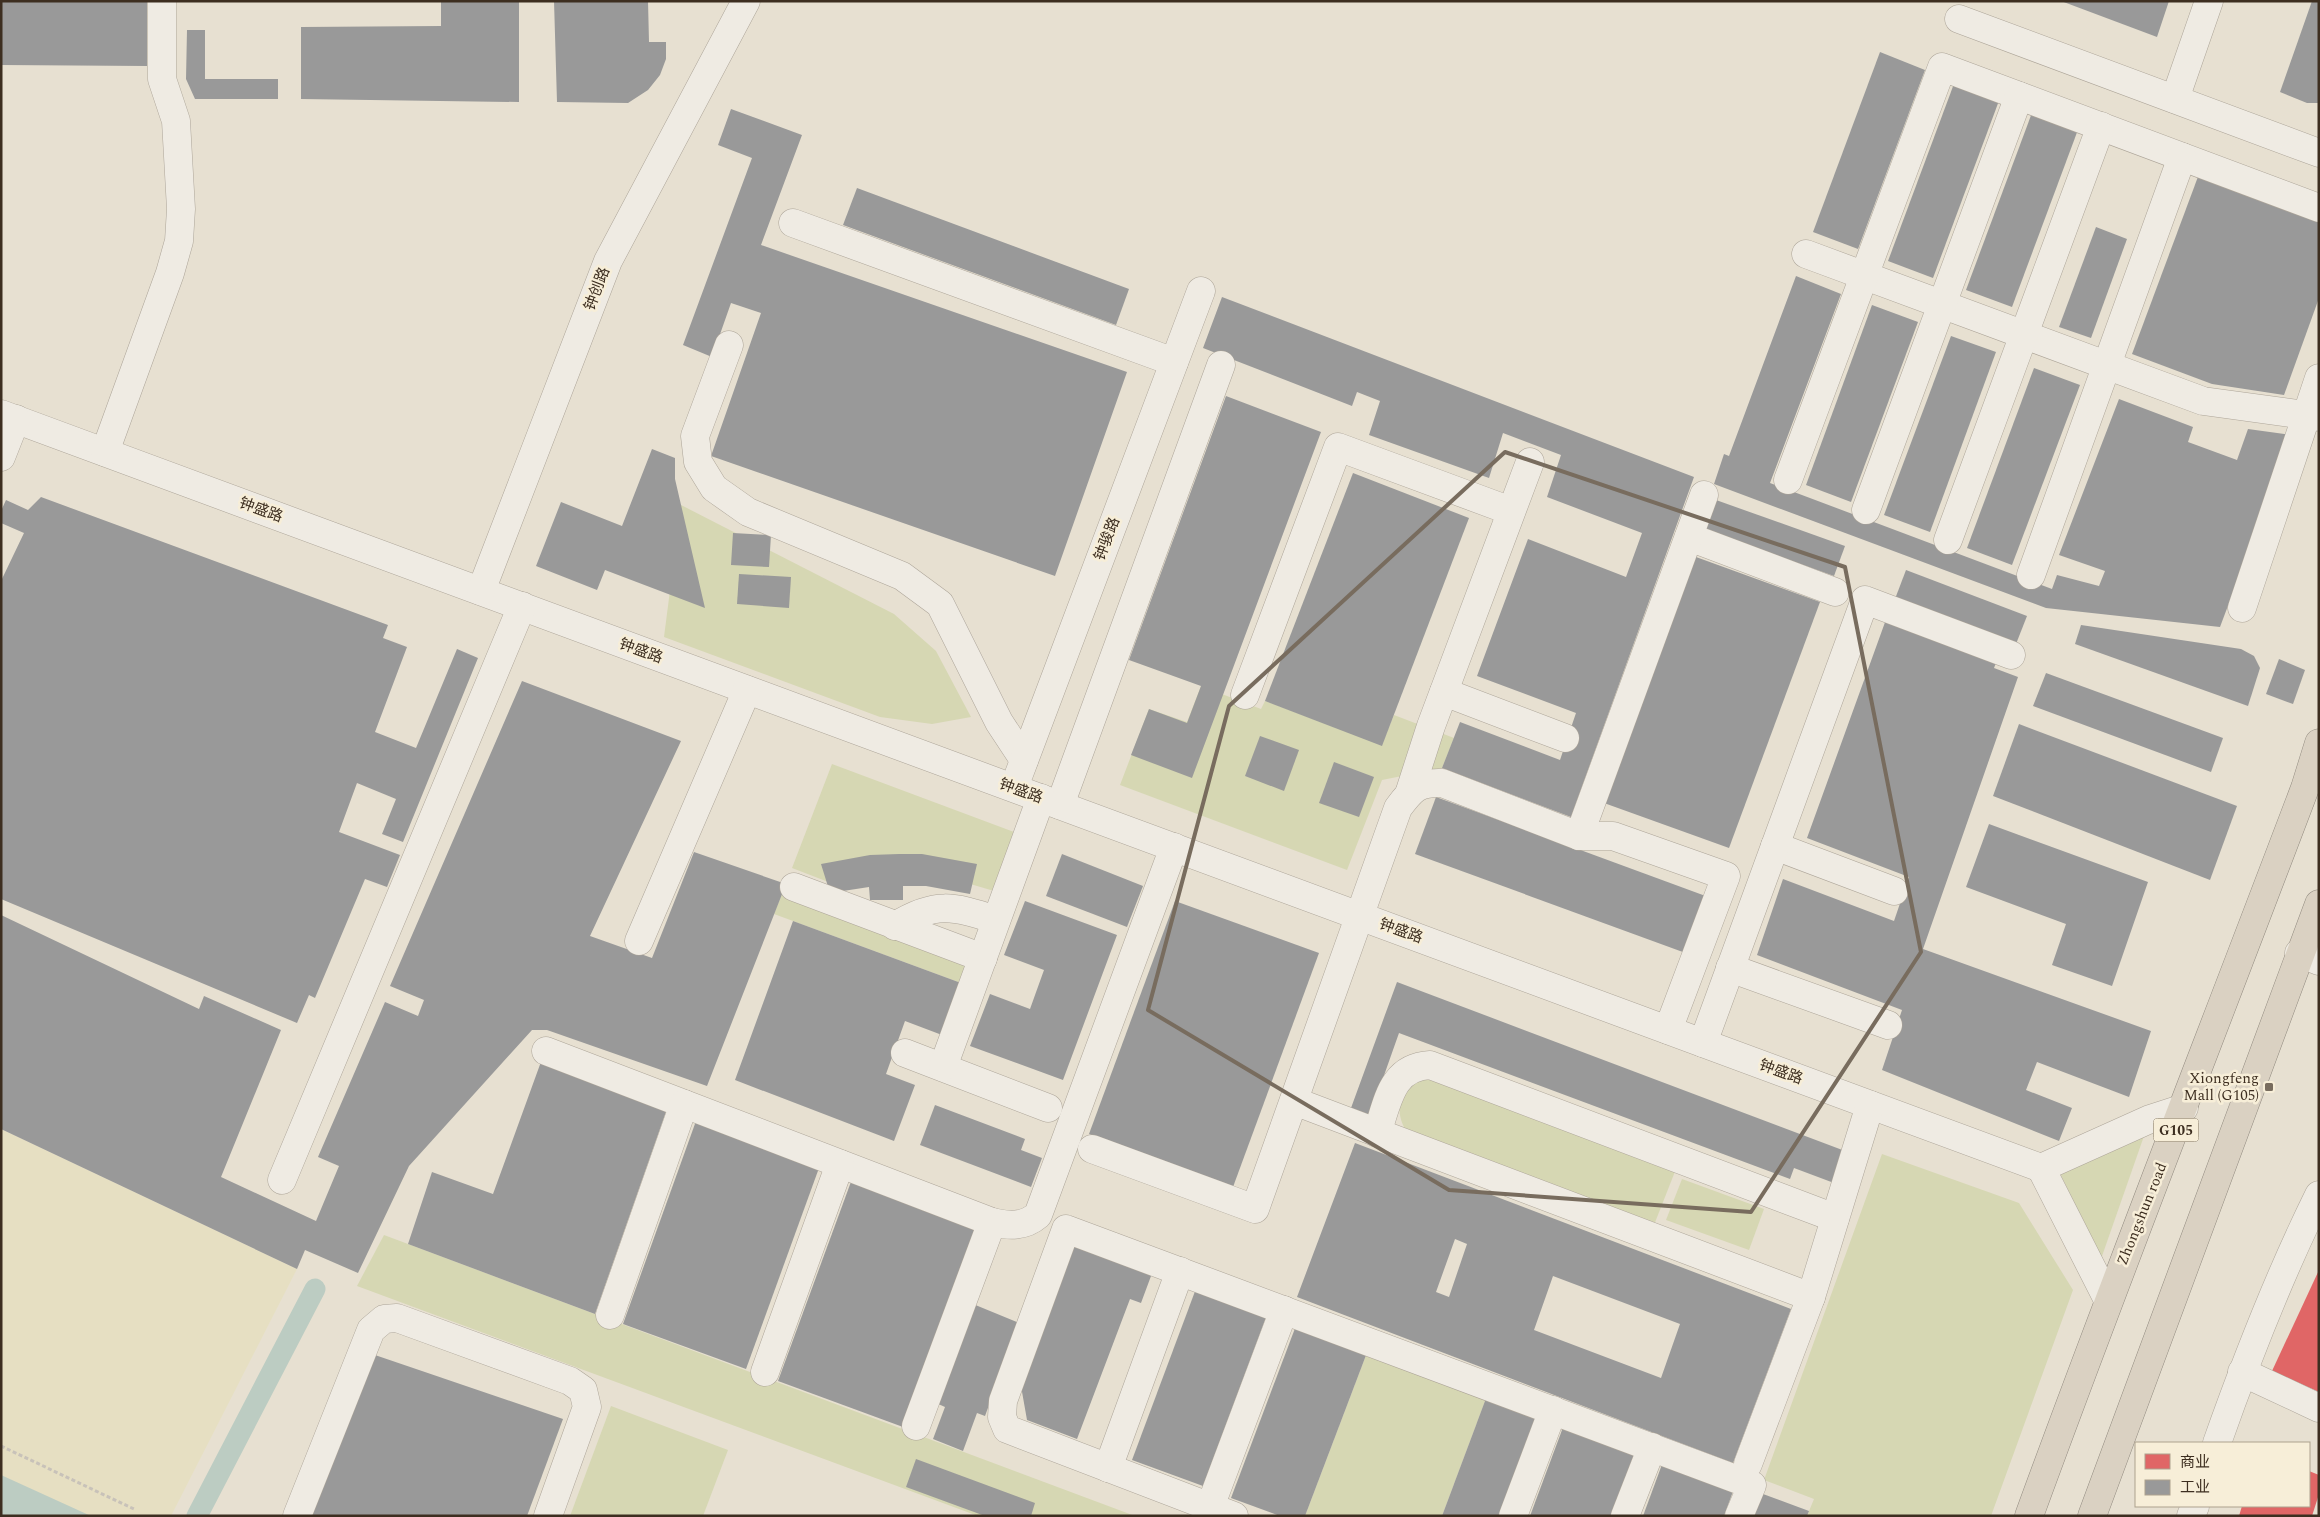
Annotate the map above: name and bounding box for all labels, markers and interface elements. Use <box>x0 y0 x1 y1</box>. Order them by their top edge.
street label: 钟创路 <box>578 264 616 314</box>
street label: 钟盛路 <box>236 491 286 529</box>
street label: 钟骏路 <box>1088 514 1126 564</box>
street label: 钟盛路 <box>616 632 666 670</box>
street label: 钟盛路 <box>996 772 1046 810</box>
street label: 钟盛路 <box>1376 912 1426 950</box>
street label: 钟盛路 <box>1756 1053 1806 1091</box>
place label: Xiongfeng Mall (G105) <box>2183 1067 2259 1107</box>
marker: Xiongfeng Mall (G105) <box>2263 1081 2275 1093</box>
road number: G105 <box>2154 1118 2198 1142</box>
street label: Zhongshun road <box>2111 1159 2173 1269</box>
legend <box>2135 1442 2310 1507</box>
text: 商业 <box>2180 1451 2210 1474</box>
text: 工业 <box>2180 1476 2210 1499</box>

